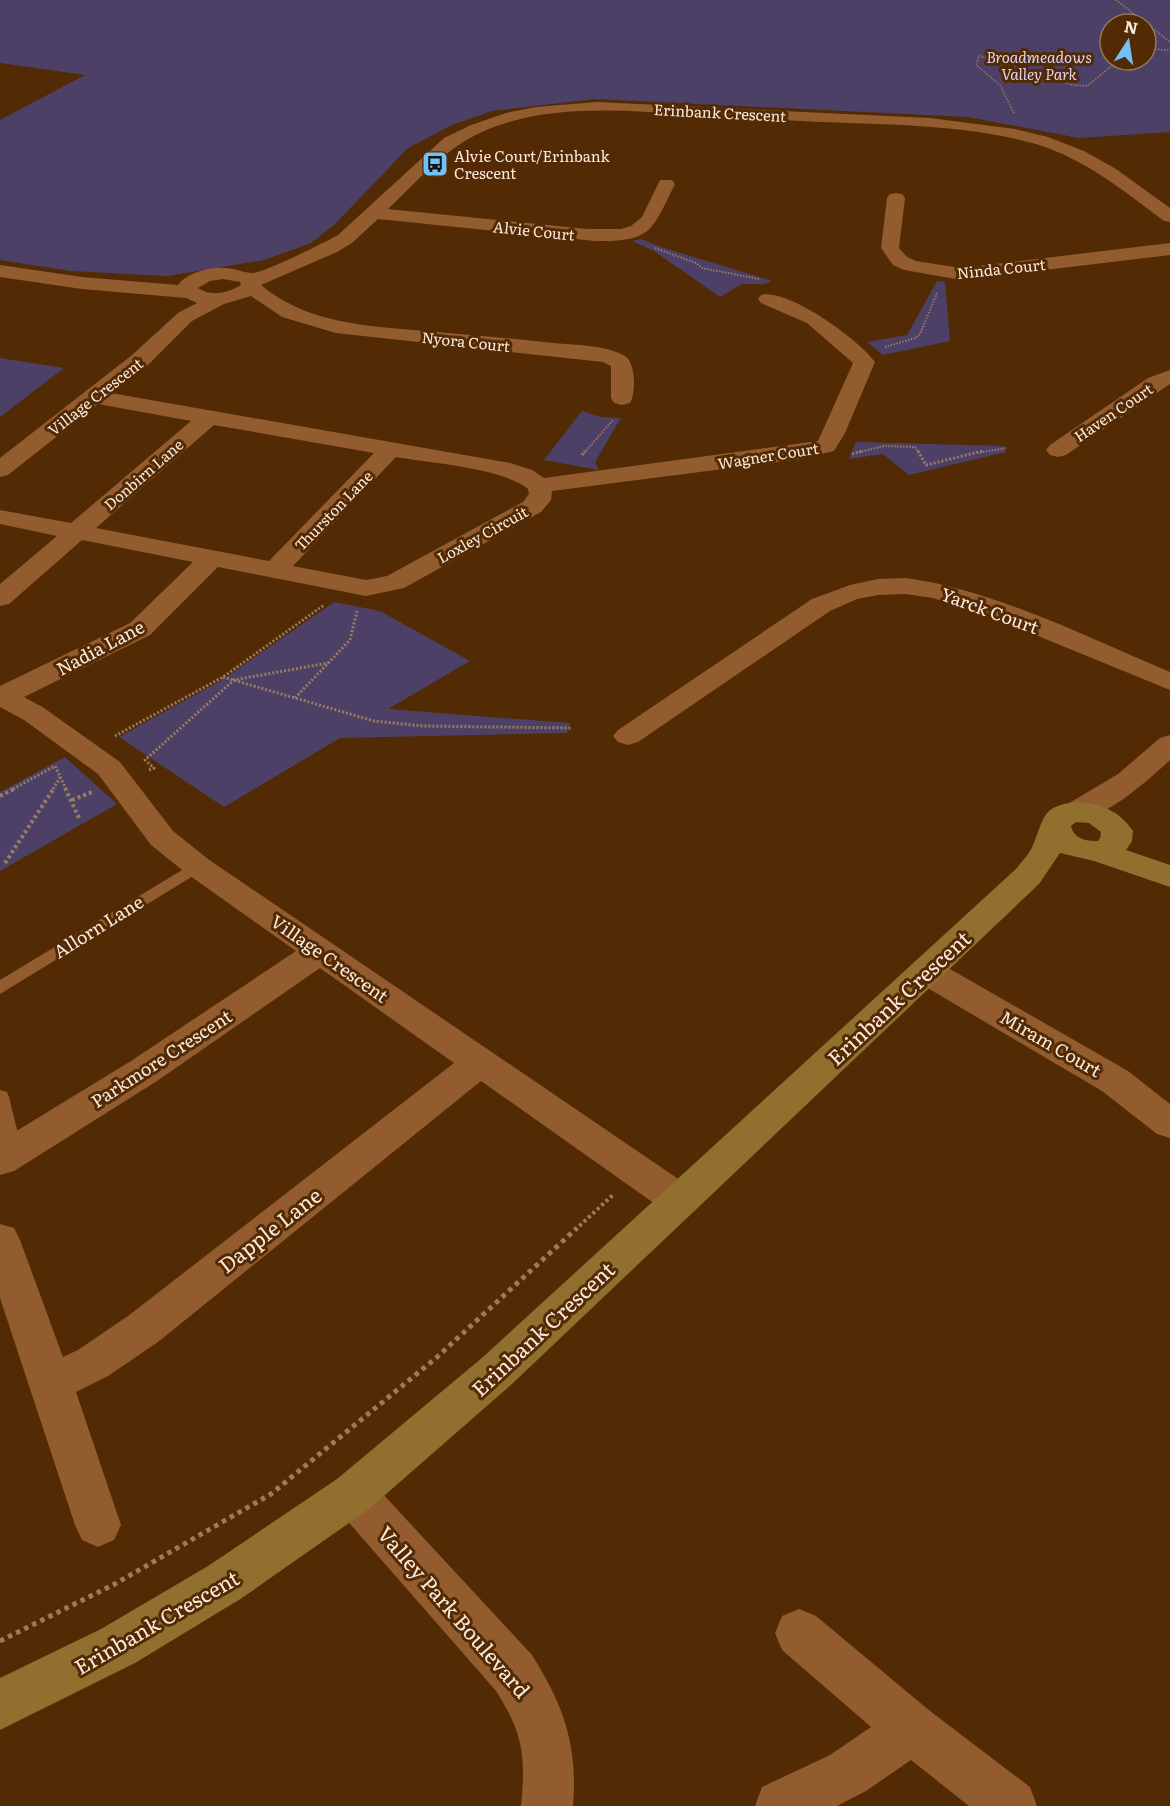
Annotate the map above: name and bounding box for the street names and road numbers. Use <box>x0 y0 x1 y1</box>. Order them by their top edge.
street label: Erinbank Crescent <box>653 97 787 127</box>
street label: Alvie Court <box>492 214 576 246</box>
street label: Ninda Court <box>956 252 1046 284</box>
street label: Nyora Court <box>421 325 511 357</box>
street label: Village Crescent <box>43 351 147 441</box>
street label: Haven Court <box>1069 377 1157 447</box>
street label: Donbirn Lane <box>98 433 188 515</box>
street label: Wagner Court <box>716 436 820 474</box>
street label: Thurston Lane <box>289 464 378 555</box>
street label: Loxley Circuit <box>432 500 532 568</box>
street label: Yarck Court <box>937 580 1044 640</box>
street label: Nadia Lane <box>51 613 149 681</box>
street label: Allorn Lane <box>48 888 148 964</box>
street label: Village Crescent <box>266 907 395 1009</box>
street label: Erinbank Crescent <box>820 922 977 1072</box>
street label: Parkmore Crescent <box>85 1002 237 1114</box>
street label: Miram Court <box>995 1003 1107 1083</box>
street label: Dapple Lane <box>211 1179 327 1279</box>
street label: Erinbank Crescent <box>464 1253 621 1403</box>
street label: Valley Park Boulevard <box>371 1518 539 1704</box>
street label: Erinbank Crescent <box>68 1561 245 1681</box>

